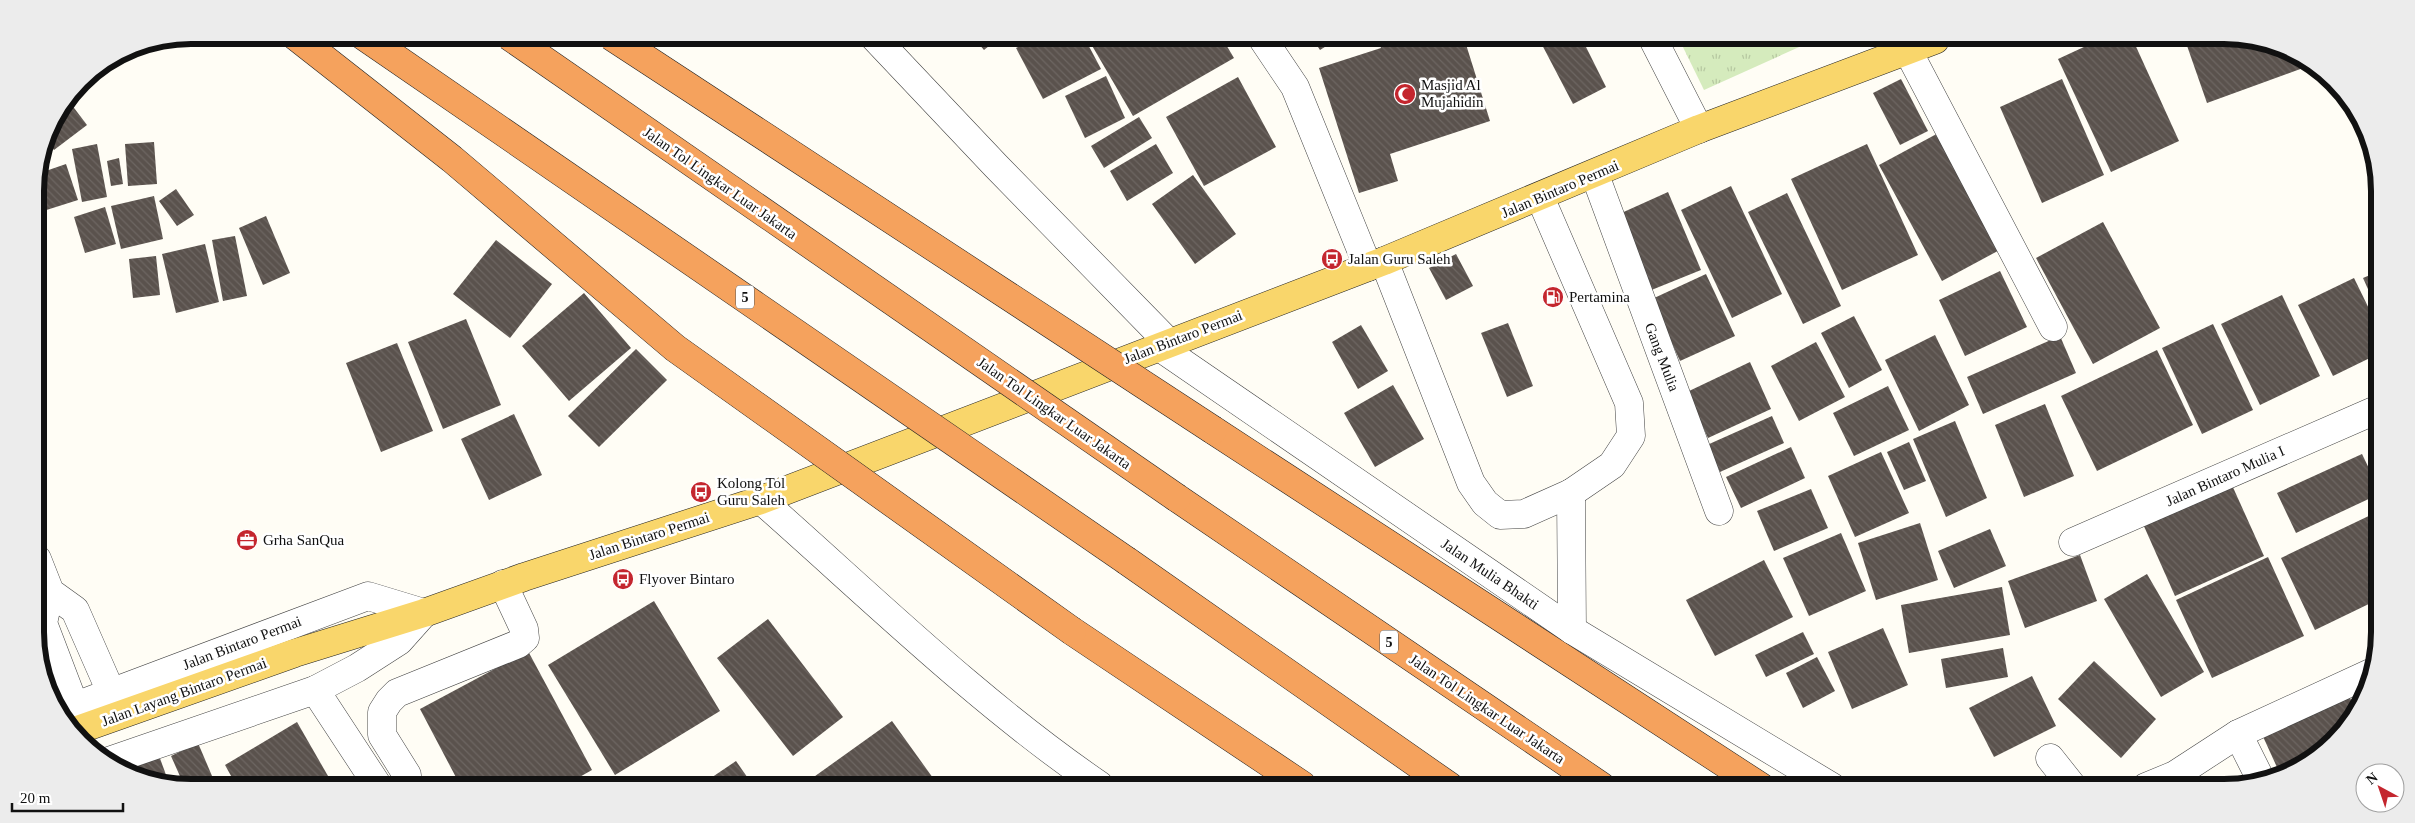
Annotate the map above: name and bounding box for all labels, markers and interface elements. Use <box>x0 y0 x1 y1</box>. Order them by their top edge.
place label: Masjid Al Mujahidin <box>1421 77 1484 110</box>
mosque icon: Masjid Al Mujahidin <box>1393 82 1417 106</box>
street label: Jalan Tol Lingkar Luar Jakarta <box>640 124 800 242</box>
street label: Jalan Bintaro Permai <box>1499 157 1621 221</box>
bus stop icon: Jalan Guru Saleh <box>1320 247 1344 271</box>
place label: Jalan Guru Saleh <box>1348 251 1451 267</box>
fuel station icon: Pertamina <box>1541 285 1565 309</box>
road number: 5 <box>736 286 754 308</box>
place label: Pertamina <box>1569 289 1630 305</box>
street label: Jalan Bintaro Permai <box>1121 307 1245 367</box>
street label: Gang Mulia <box>1642 320 1683 394</box>
street label: Jalan Tol Lingkar Luar Jakarta <box>974 354 1134 472</box>
street label: Jalan Bintaro Mulia I <box>2163 443 2287 509</box>
place label: Kolong Tol Guru Saleh <box>717 475 785 508</box>
bus stop icon: Kolong Tol Guru Saleh <box>689 480 713 504</box>
street label: Jalan Bintaro Permai <box>587 509 711 563</box>
office icon: Grha SanQua <box>235 528 259 552</box>
place label: Grha SanQua <box>263 532 345 548</box>
street label: Jalan Mulia Bhakti <box>1438 535 1542 613</box>
bus stop icon: Flyover Bintaro <box>611 567 635 591</box>
place label: Flyover Bintaro <box>639 571 734 587</box>
street label: Jalan Bintaro Permai <box>180 613 304 673</box>
road number: 5 <box>1380 630 1398 654</box>
street label: Jalan Tol Lingkar Luar Jakarta <box>1406 651 1568 767</box>
street label: Jalan Layang Bintaro Permai <box>99 655 269 729</box>
north arrow <box>2355 763 2405 813</box>
text: N <box>2363 769 2381 787</box>
scale bar <box>12 780 124 812</box>
text: 20 m <box>20 790 51 806</box>

